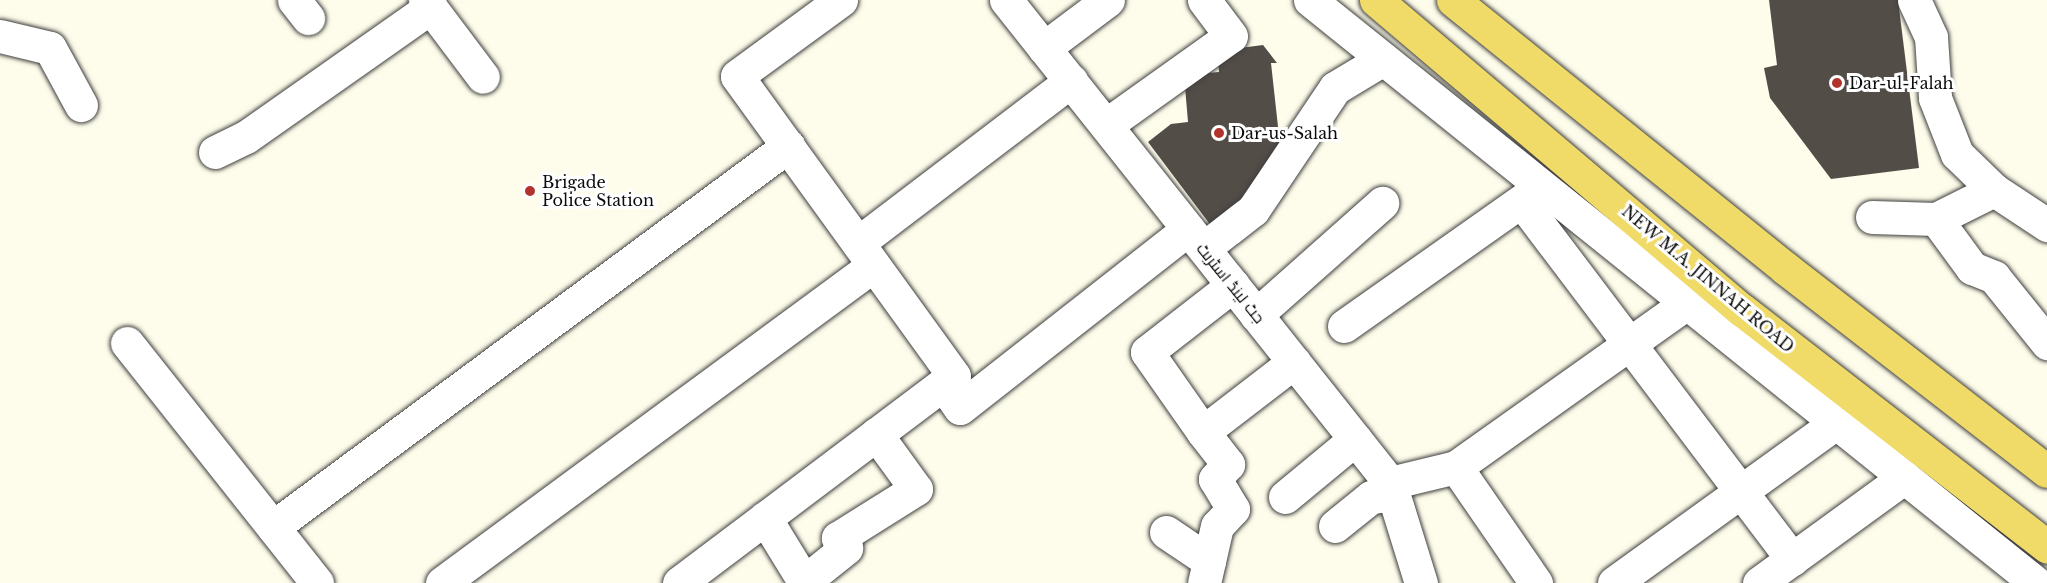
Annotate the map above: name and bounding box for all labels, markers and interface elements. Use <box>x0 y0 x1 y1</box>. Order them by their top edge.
place label: Dar-ul-Falah <box>1849 73 1954 93</box>
marker: Dar-ul-Falah <box>1830 76 1844 90</box>
place label: Dar-us-Salah <box>1231 123 1338 143</box>
marker: Dar-us-Salah <box>1212 126 1226 140</box>
place label: Brigade Police Station <box>542 172 654 210</box>
marker: Brigade Police Station <box>523 184 537 198</box>
street label: NEW M.A. JINNAH ROAD <box>1618 201 1798 357</box>
street label: جٹ لینڈ اسٹریٹ <box>1193 239 1269 327</box>

